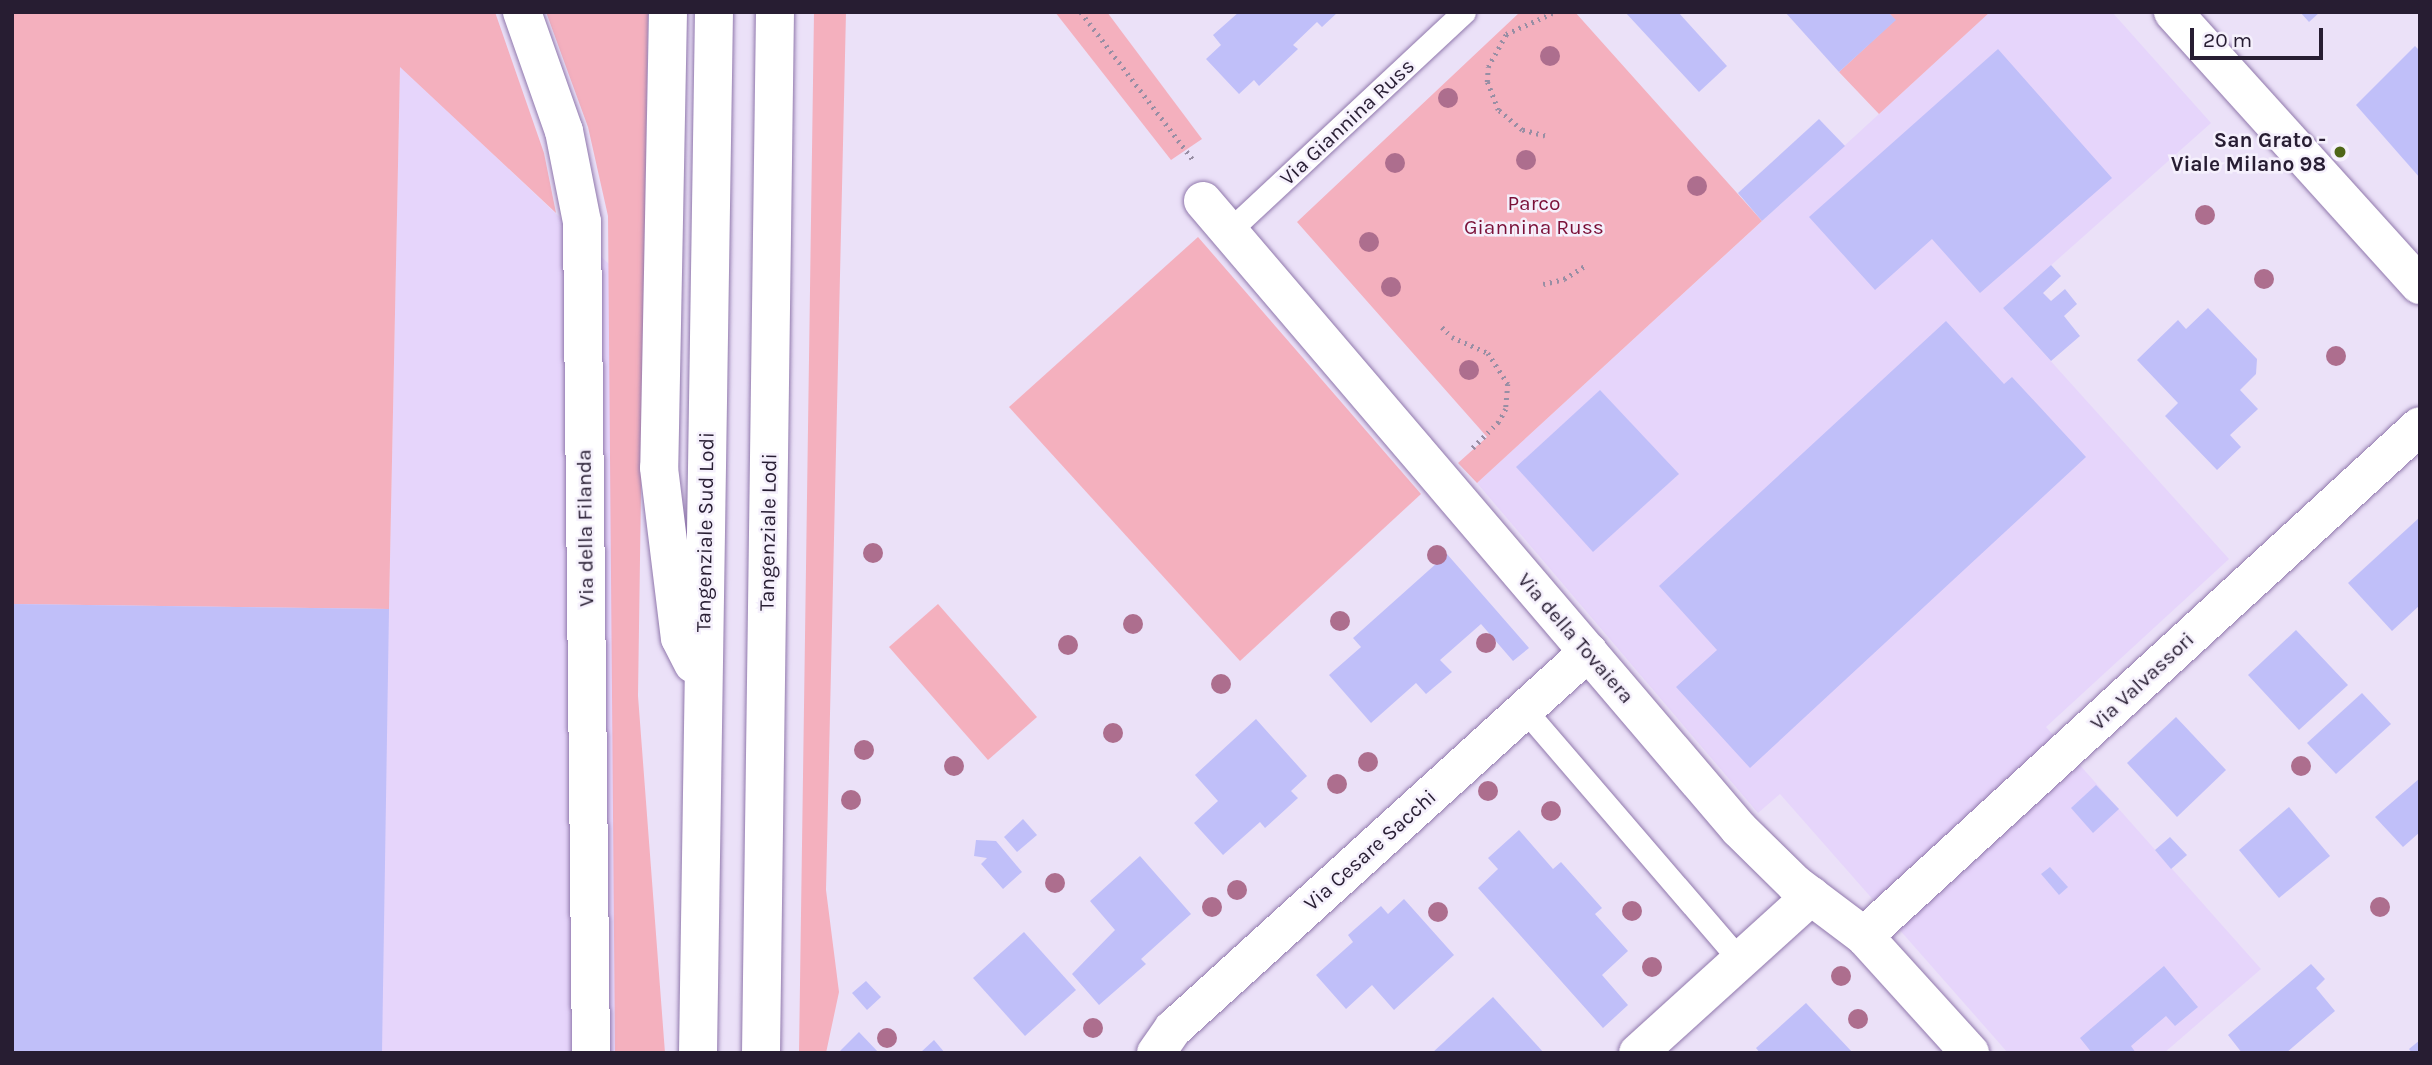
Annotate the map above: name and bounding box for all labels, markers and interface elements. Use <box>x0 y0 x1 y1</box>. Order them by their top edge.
scale bar <box>2194 14 2327 58</box>
text: 20 m <box>2203 28 2252 52</box>
street label: Via Giannina Russ <box>1275 53 1419 191</box>
place label: San Grato - Viale Milano 98 <box>2171 127 2326 177</box>
marker: San Grato - Viale Milano 98 <box>2332 144 2348 160</box>
park label: Parco Giannina Russ <box>1464 190 1604 240</box>
street label: Tangenziale Sud Lodi <box>691 432 719 632</box>
street label: Via della Filanda <box>571 449 599 607</box>
street label: Tangenziale Lodi <box>754 453 782 611</box>
street label: Via della Tovaiera <box>1512 568 1640 708</box>
street label: Via Valvassori <box>2085 627 2199 735</box>
street label: Via Cesare Sacchi <box>1299 784 1441 916</box>

